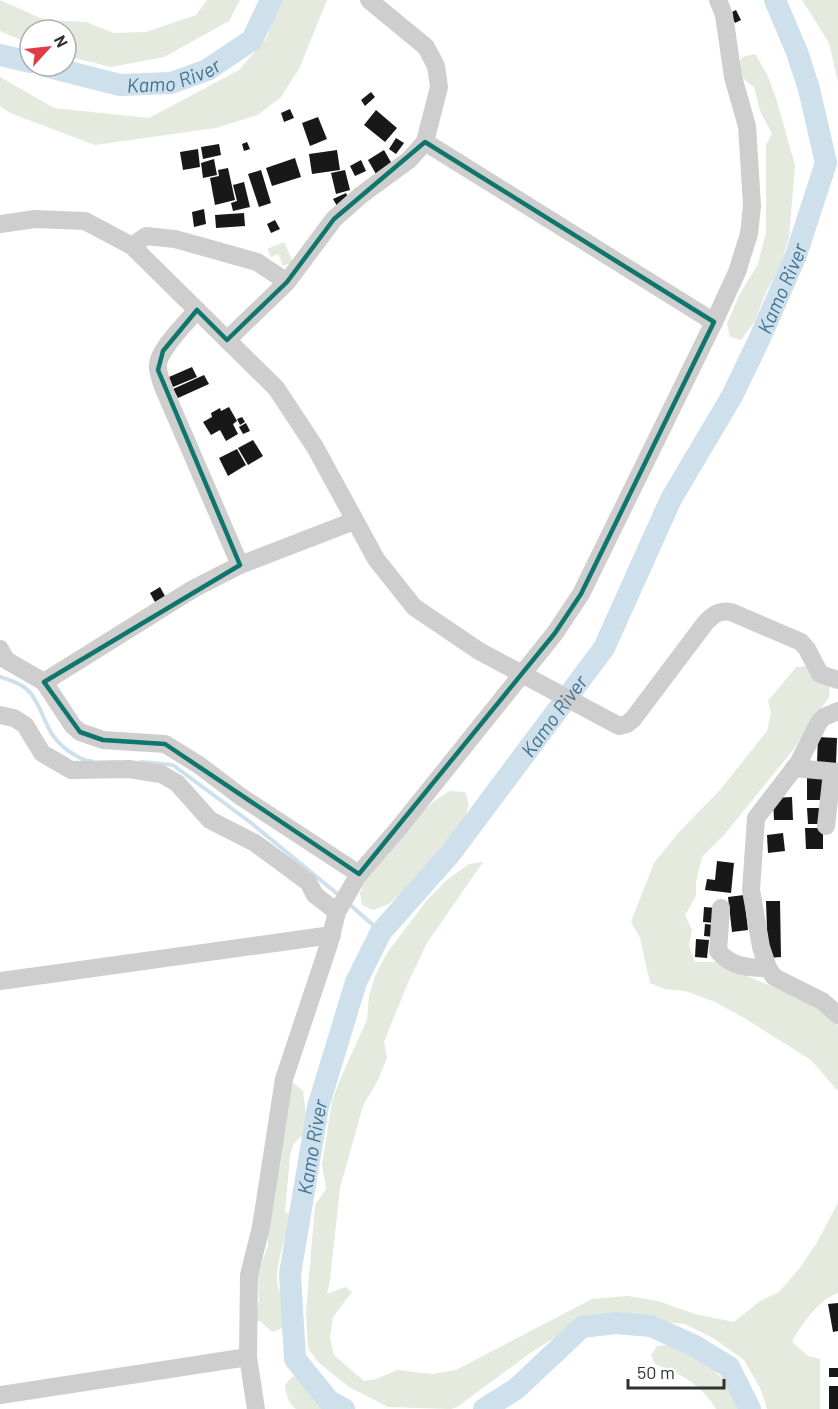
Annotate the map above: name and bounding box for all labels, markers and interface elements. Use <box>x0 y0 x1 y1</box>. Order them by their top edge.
north arrow <box>18 18 78 78</box>
text: N <box>51 32 73 50</box>
water label: Kamo River <box>126 52 225 97</box>
water label: Kamo River <box>751 239 811 337</box>
water label: Kamo River <box>515 669 592 761</box>
water label: Kamo River <box>292 1096 332 1196</box>
scale bar <box>628 1352 724 1390</box>
text: 50 m <box>637 1361 675 1383</box>

